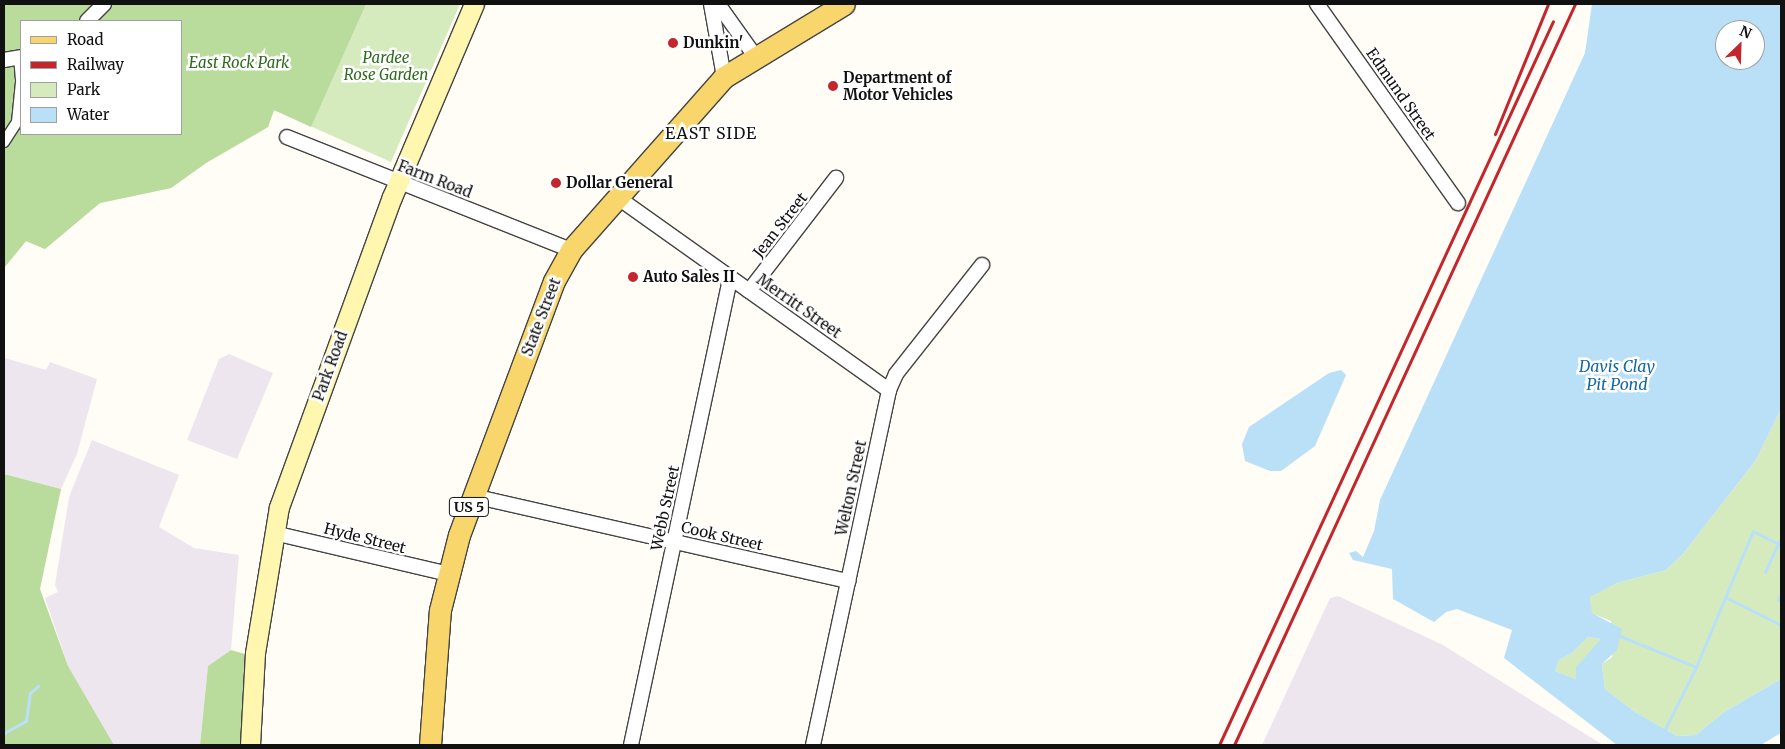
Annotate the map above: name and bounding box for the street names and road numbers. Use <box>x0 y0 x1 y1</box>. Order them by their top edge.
street label: Edmund Street <box>1363 45 1439 143</box>
street label: Farm Road <box>395 157 475 201</box>
street label: Jean Street <box>749 189 811 261</box>
street label: Merritt Street <box>753 270 845 342</box>
street label: State Street <box>518 275 564 359</box>
street label: Park Road <box>309 328 351 404</box>
street label: Welton Street <box>832 439 870 537</box>
street label: Webb Street <box>647 464 683 552</box>
road number: US 5 <box>448 496 490 518</box>
street label: Cook Street <box>679 518 765 554</box>
street label: Hyde Street <box>322 519 408 557</box>

